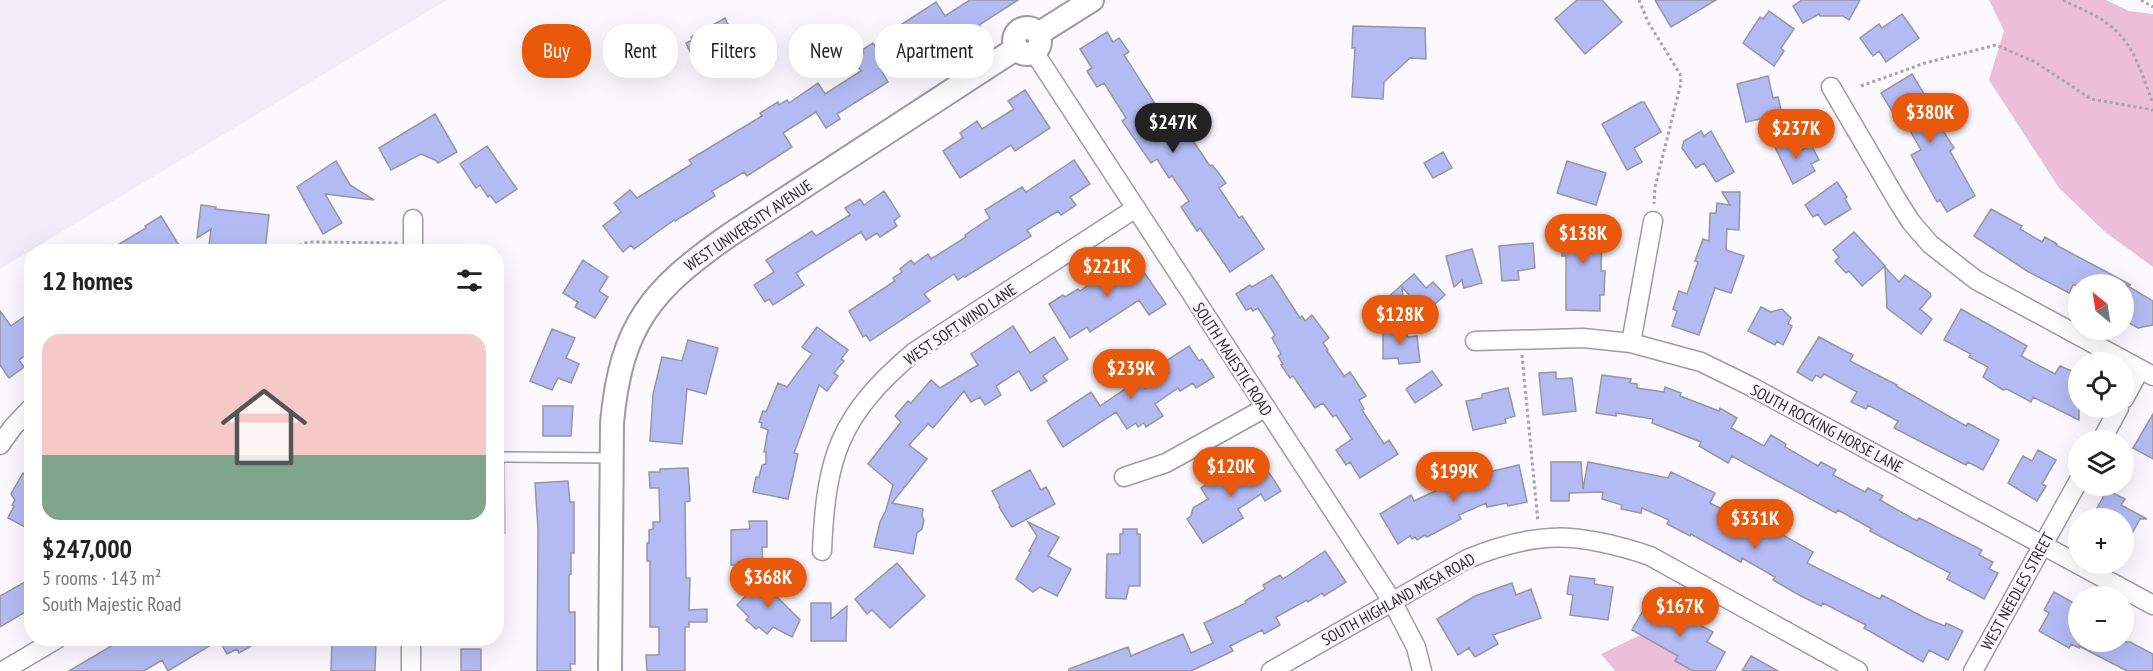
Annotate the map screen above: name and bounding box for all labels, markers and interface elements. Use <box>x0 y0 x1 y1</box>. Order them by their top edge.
chip: Buy <box>522 24 591 78</box>
chip: Rent <box>603 24 678 78</box>
chip: Filters <box>690 24 777 78</box>
chip: New <box>789 24 863 78</box>
chip: Apartment <box>875 24 994 78</box>
pin: $380K <box>1888 93 1972 144</box>
text: $380K <box>1906 99 1954 125</box>
pin: $247K <box>1131 103 1215 154</box>
text: $247K <box>1149 109 1197 135</box>
pin: $237K <box>1754 109 1838 160</box>
text: $237K <box>1772 115 1820 141</box>
street label: WEST UNIVERSITY AVENUE <box>680 175 816 275</box>
pin: $138K <box>1541 214 1625 265</box>
text: $138K <box>1559 220 1607 246</box>
pin: $221K <box>1065 247 1149 298</box>
text: $221K <box>1083 253 1131 279</box>
text: 12 homes <box>42 264 133 297</box>
icon: filters <box>453 264 486 297</box>
north arrow <box>2068 274 2134 340</box>
map controls <box>2068 274 2134 652</box>
street label: WEST SOFT WIND LANE <box>900 279 1020 369</box>
pin: $128K <box>1358 295 1442 346</box>
street label: SOUTH MAJESTIC ROAD <box>1189 299 1277 419</box>
text: $128K <box>1376 301 1424 327</box>
pin: $239K <box>1089 349 1173 400</box>
button: locate <box>2068 352 2134 418</box>
text: $239K <box>1107 355 1155 381</box>
icon: home <box>210 373 318 481</box>
street label: SOUTH ROCKING HORSE LANE <box>1747 379 1907 477</box>
button: layers <box>2068 430 2134 496</box>
pin: $120K <box>1189 447 1273 498</box>
pin: $199K <box>1412 452 1496 503</box>
text: $120K <box>1207 453 1255 479</box>
text: $199K <box>1430 458 1478 484</box>
pin: $331K <box>1713 499 1797 550</box>
text: $331K <box>1731 505 1779 531</box>
button: + <box>2068 508 2134 574</box>
street label: WEST NEEDLES STREET <box>1976 529 2058 653</box>
text: $247,000 <box>42 532 132 565</box>
street label: SOUTH HIGHLAND MESA ROAD <box>1318 548 1478 650</box>
pin: $368K <box>726 558 810 609</box>
text: $368K <box>744 564 792 590</box>
text: 5 rooms · 143 m² <box>42 565 161 591</box>
button: − <box>2068 586 2134 652</box>
pin: $167K <box>1638 587 1722 638</box>
text: South Majestic Road <box>42 591 181 617</box>
text: $167K <box>1656 593 1704 619</box>

